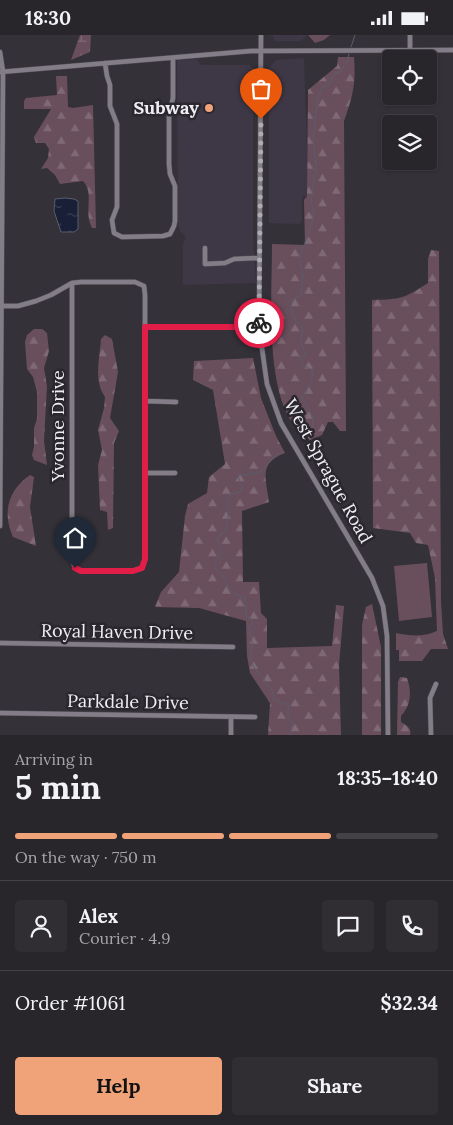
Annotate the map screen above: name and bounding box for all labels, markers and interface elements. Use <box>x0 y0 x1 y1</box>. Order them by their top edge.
text: 18:30 <box>25 6 71 30</box>
map controls <box>382 50 437 170</box>
button: locate <box>382 50 437 105</box>
pin <box>240 68 282 119</box>
icon: bag <box>247 75 275 103</box>
place label: Subway <box>133 96 199 119</box>
marker: Subway <box>203 102 215 114</box>
button: layers <box>382 115 437 170</box>
courier <box>234 298 284 348</box>
icon: bike <box>245 309 273 337</box>
street label: Yvonne Drive <box>46 370 69 483</box>
street label: West Sprague Road <box>279 394 378 547</box>
pin <box>54 517 96 568</box>
icon: home <box>61 524 89 552</box>
street label: Royal Haven Drive <box>41 619 194 644</box>
street label: Parkdale Drive <box>67 689 189 714</box>
text: Arriving in <box>15 749 93 769</box>
text: 18:35–18:40 <box>337 766 438 790</box>
text: 5 min <box>15 767 101 808</box>
text: On the way · 750 m <box>15 847 156 867</box>
button: person <box>15 900 67 952</box>
button: chat <box>322 900 374 952</box>
button: phone <box>386 900 438 952</box>
text: Alex <box>79 904 118 928</box>
text: Courier · 4.9 <box>79 928 170 948</box>
text: Order #1061 <box>15 991 125 1015</box>
text: $32.34 <box>381 991 438 1015</box>
button: Help <box>15 1057 222 1115</box>
button: Share <box>232 1057 438 1115</box>

